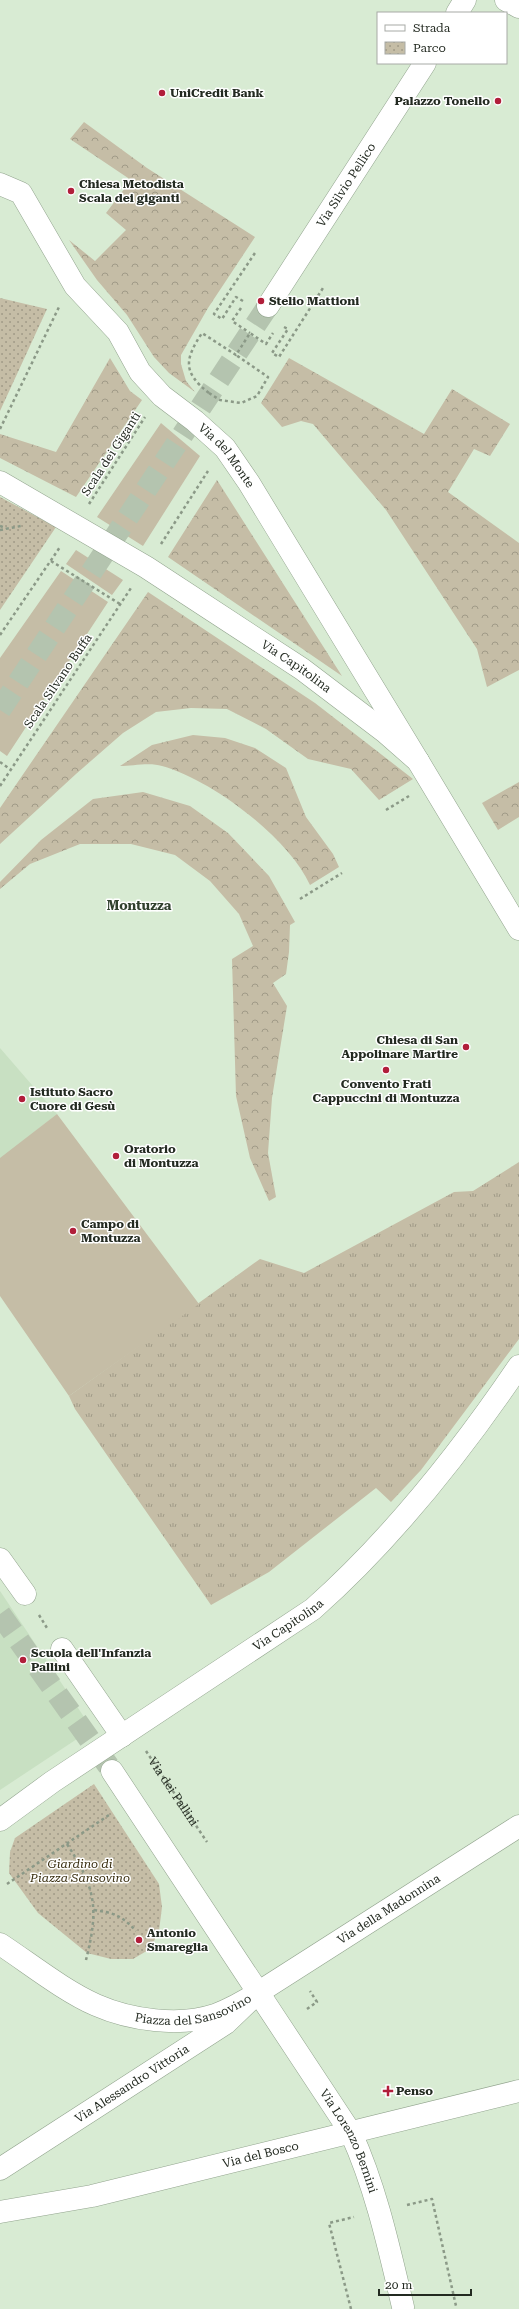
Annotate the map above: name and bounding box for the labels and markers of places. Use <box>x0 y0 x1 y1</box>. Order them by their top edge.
place label: UniCredit Bank <box>170 86 265 100</box>
marker: UniCredit Bank <box>157 88 167 98</box>
place label: Palazzo Tonello <box>394 94 490 108</box>
marker: Palazzo Tonello <box>493 96 503 106</box>
place label: Chiesa Metodista Scala dei giganti <box>79 177 184 205</box>
marker: Chiesa Metodista Scala dei giganti <box>66 186 76 196</box>
place label: Stelio Mattioni <box>269 294 359 308</box>
marker: Stelio Mattioni <box>256 296 266 306</box>
place label: Chiesa di San Appolinare Martire <box>341 1033 458 1061</box>
marker: Chiesa di San Appolinare Martire <box>461 1042 471 1052</box>
marker: Convento Frati Cappuccini di Montuzza <box>381 1065 391 1075</box>
place label: Convento Frati Cappuccini di Montuzza <box>312 1077 460 1105</box>
place label: Istituto Sacro Cuore di Gesù <box>30 1085 115 1113</box>
marker: Istituto Sacro Cuore di Gesù <box>17 1094 27 1104</box>
place label: Oratorio di Montuzza <box>124 1142 199 1170</box>
marker: Oratorio di Montuzza <box>111 1151 121 1161</box>
place label: Campo di Montuzza <box>81 1217 141 1245</box>
marker: Campo di Montuzza <box>68 1226 78 1236</box>
place label: Scuola dell'Infanzia Pallini <box>31 1646 151 1674</box>
marker: Scuola dell'Infanzia Pallini <box>18 1655 28 1665</box>
place label: Antonio Smareglia <box>147 1926 208 1954</box>
marker: Antonio Smareglia <box>134 1935 144 1945</box>
place label: Penso <box>396 2084 433 2098</box>
marker: Penso <box>383 2086 393 2096</box>

